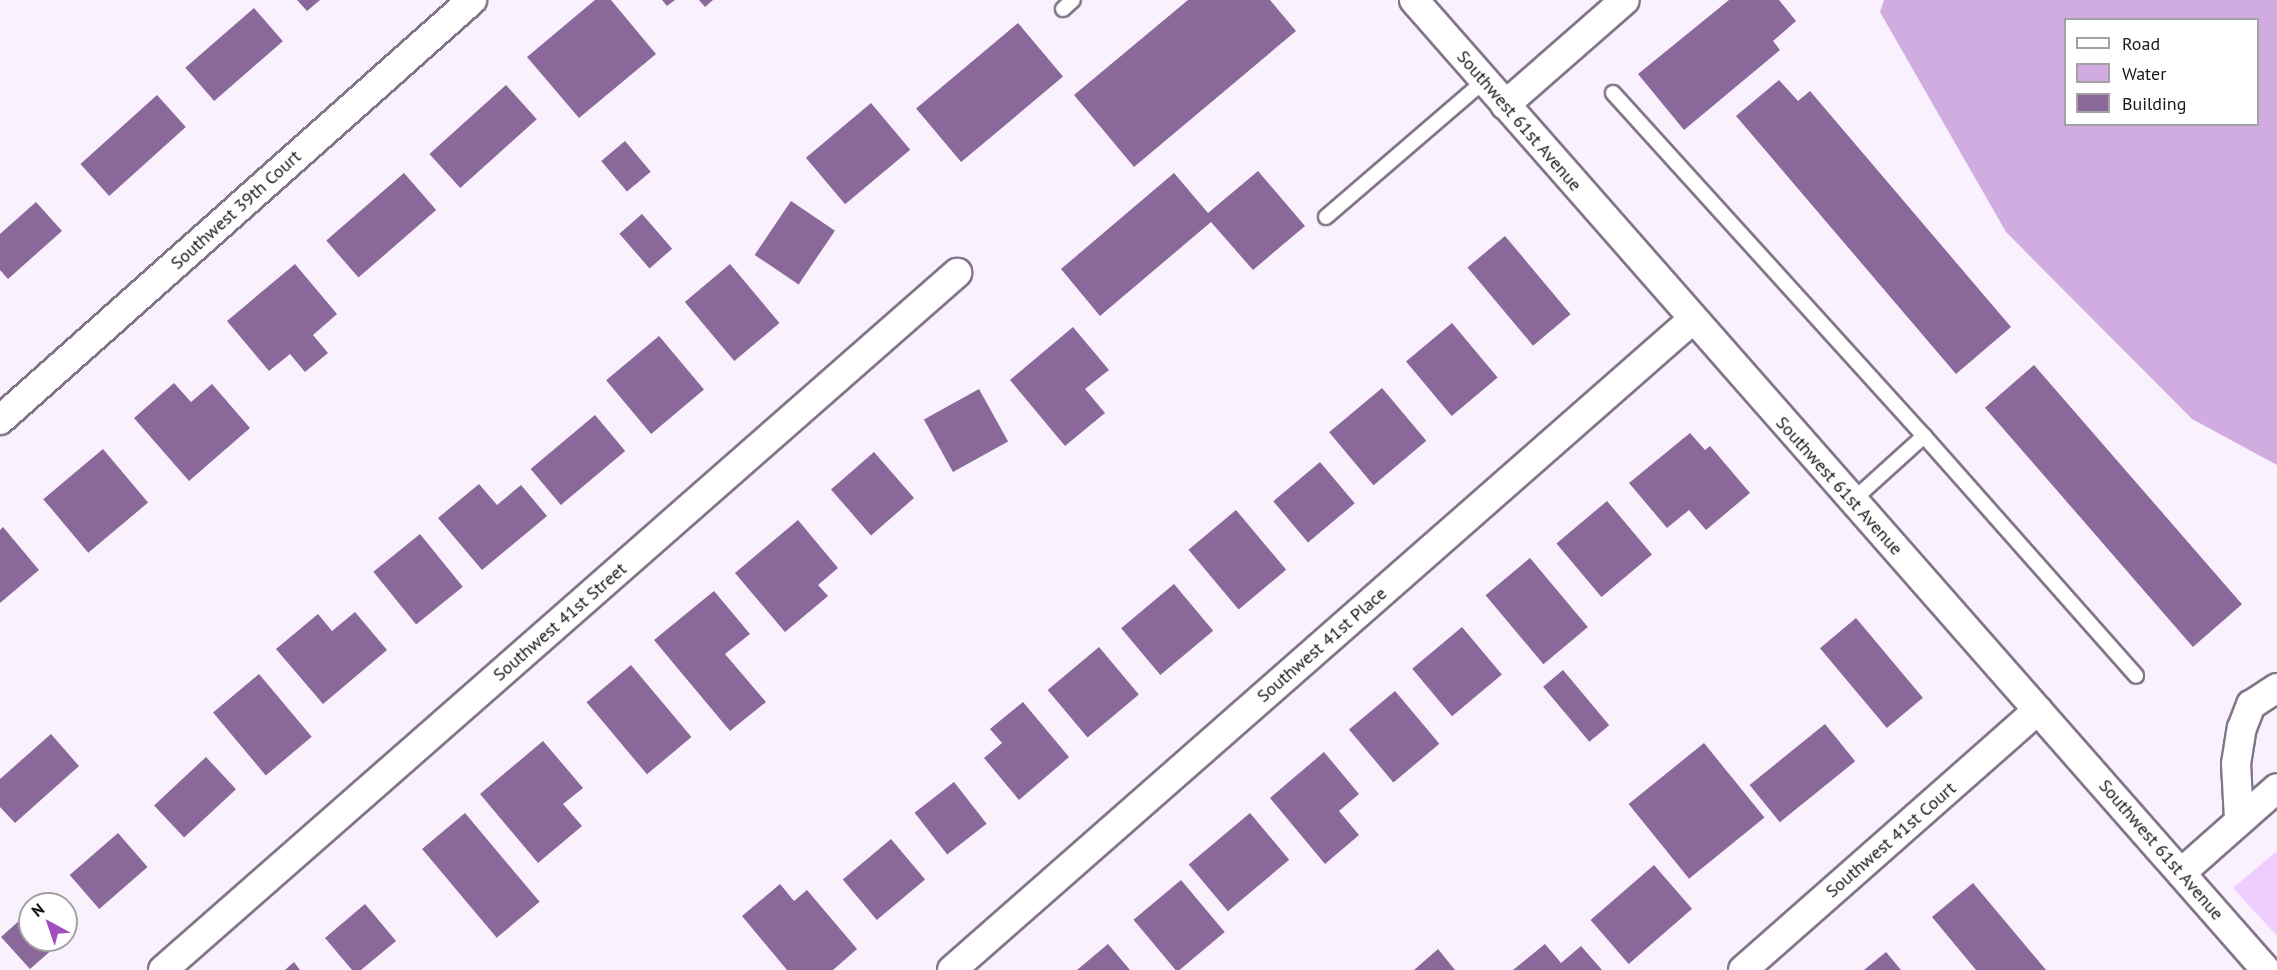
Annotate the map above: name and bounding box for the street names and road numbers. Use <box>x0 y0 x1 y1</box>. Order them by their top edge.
street label: Southwest 61st Avenue <box>1452 46 1586 196</box>
street label: Southwest 39th Court <box>166 146 306 274</box>
street label: Southwest 61st Avenue <box>1771 412 1907 560</box>
street label: Southwest 41st Street <box>489 558 631 686</box>
street label: Southwest 41st Place <box>1253 583 1391 707</box>
street label: Southwest 61st Avenue <box>2094 775 2228 925</box>
street label: Southwest 41st Court <box>1822 778 1960 902</box>

